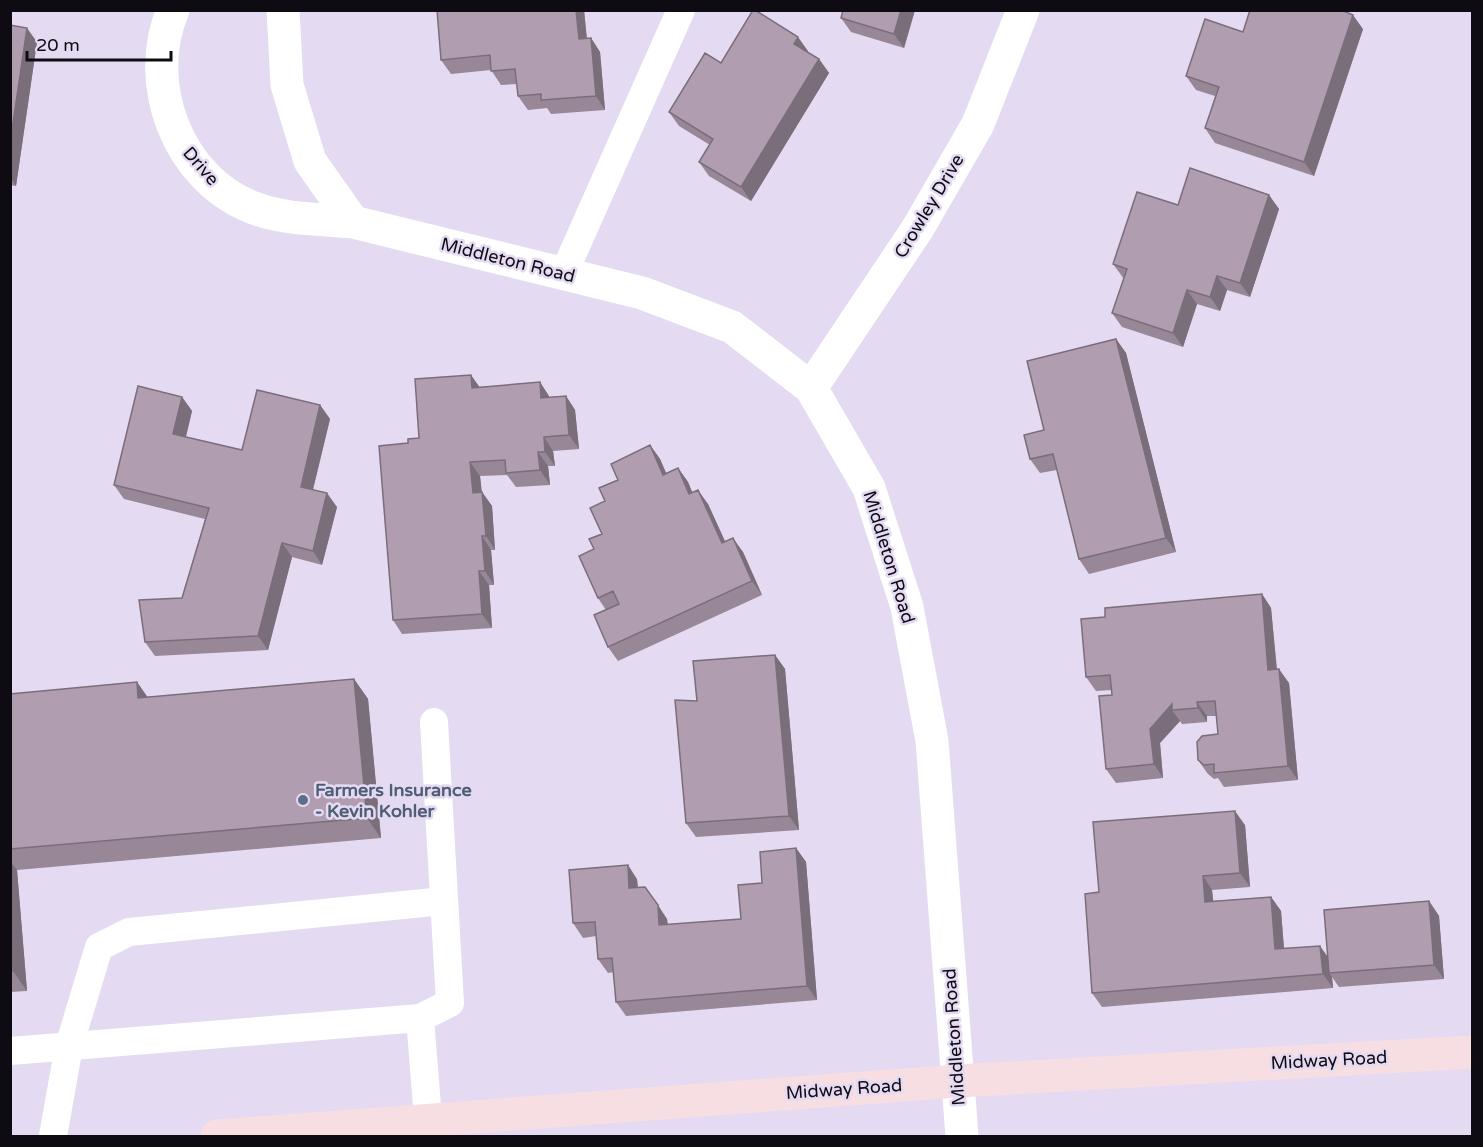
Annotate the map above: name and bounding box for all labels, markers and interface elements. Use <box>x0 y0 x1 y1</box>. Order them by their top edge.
scale bar <box>27 24 171 62</box>
text: 20 m <box>36 34 80 56</box>
street label: Drive <box>178 142 224 190</box>
street label: Crowley Drive <box>889 150 969 262</box>
street label: Middleton Road <box>439 233 577 287</box>
street label: Middleton Road <box>858 488 920 626</box>
place label: Farmers Insurance - Kevin Kohler <box>315 779 472 822</box>
marker: Farmers Insurance - Kevin Kohler <box>296 793 310 807</box>
street label: Middleton Road <box>938 968 970 1106</box>
street label: Midway Road <box>1270 1046 1388 1074</box>
street label: Midway Road <box>785 1074 903 1104</box>

